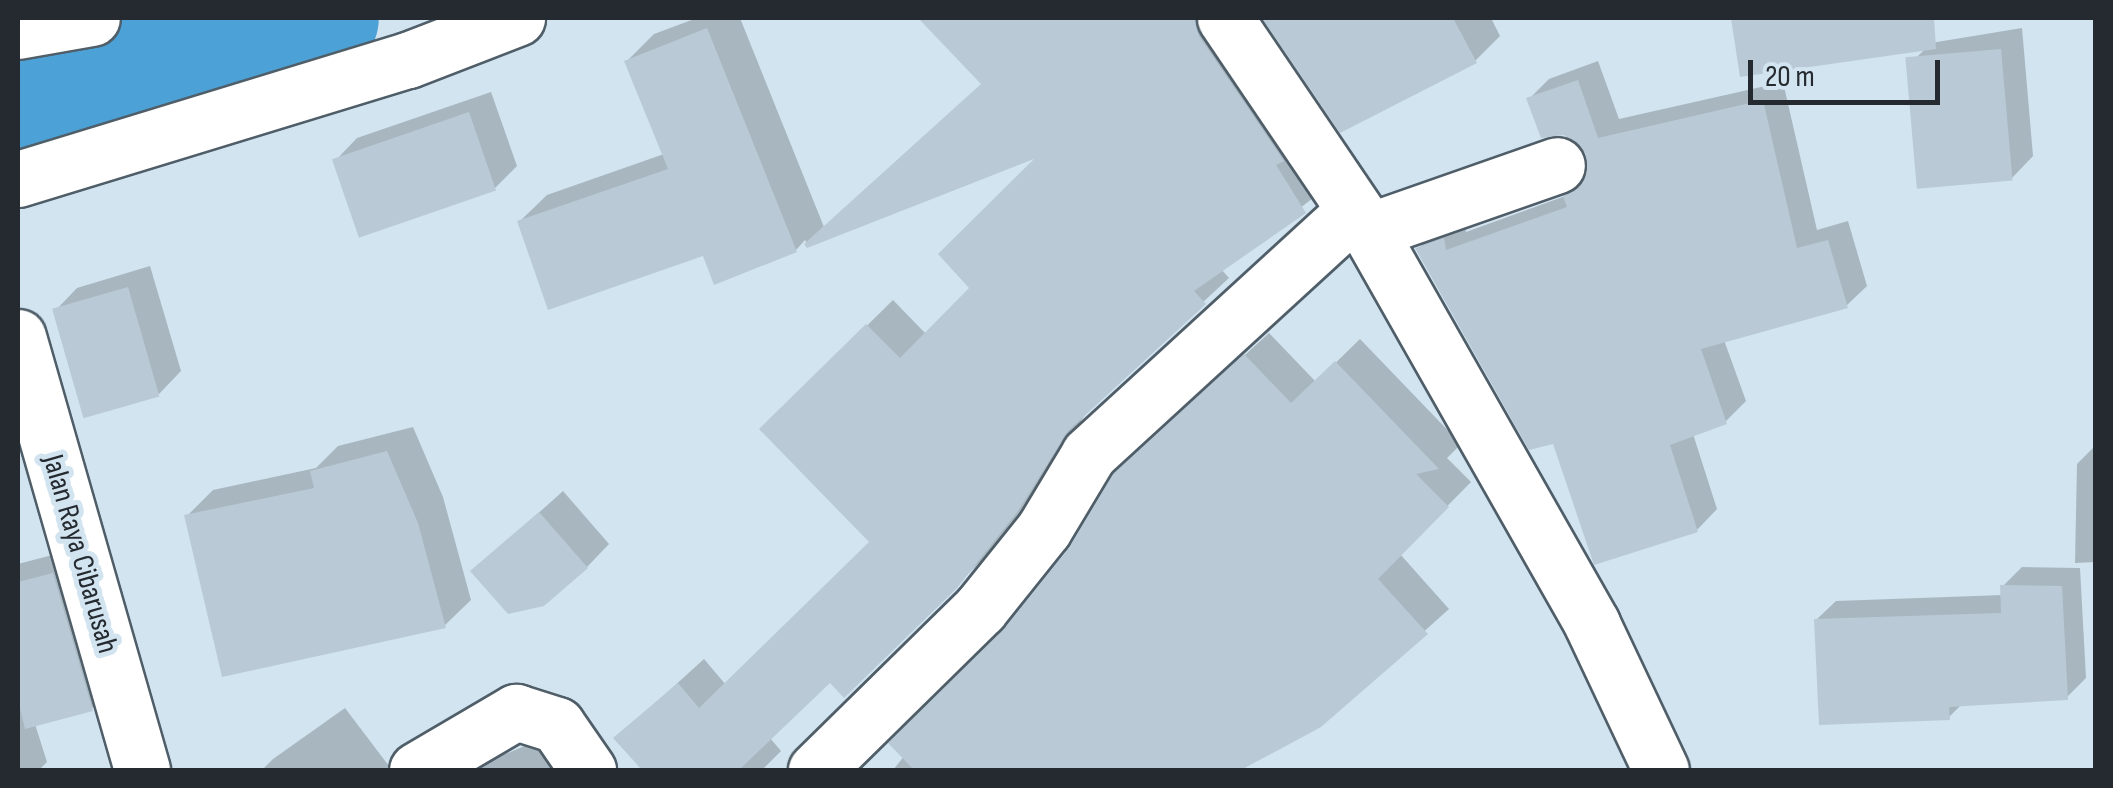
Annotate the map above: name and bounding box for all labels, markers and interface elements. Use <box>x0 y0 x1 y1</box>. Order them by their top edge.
scale bar <box>1753 40 1946 102</box>
text: 20 m <box>1765 59 1815 95</box>
street label: Jalan Raya Cibarusah <box>34 451 126 657</box>

